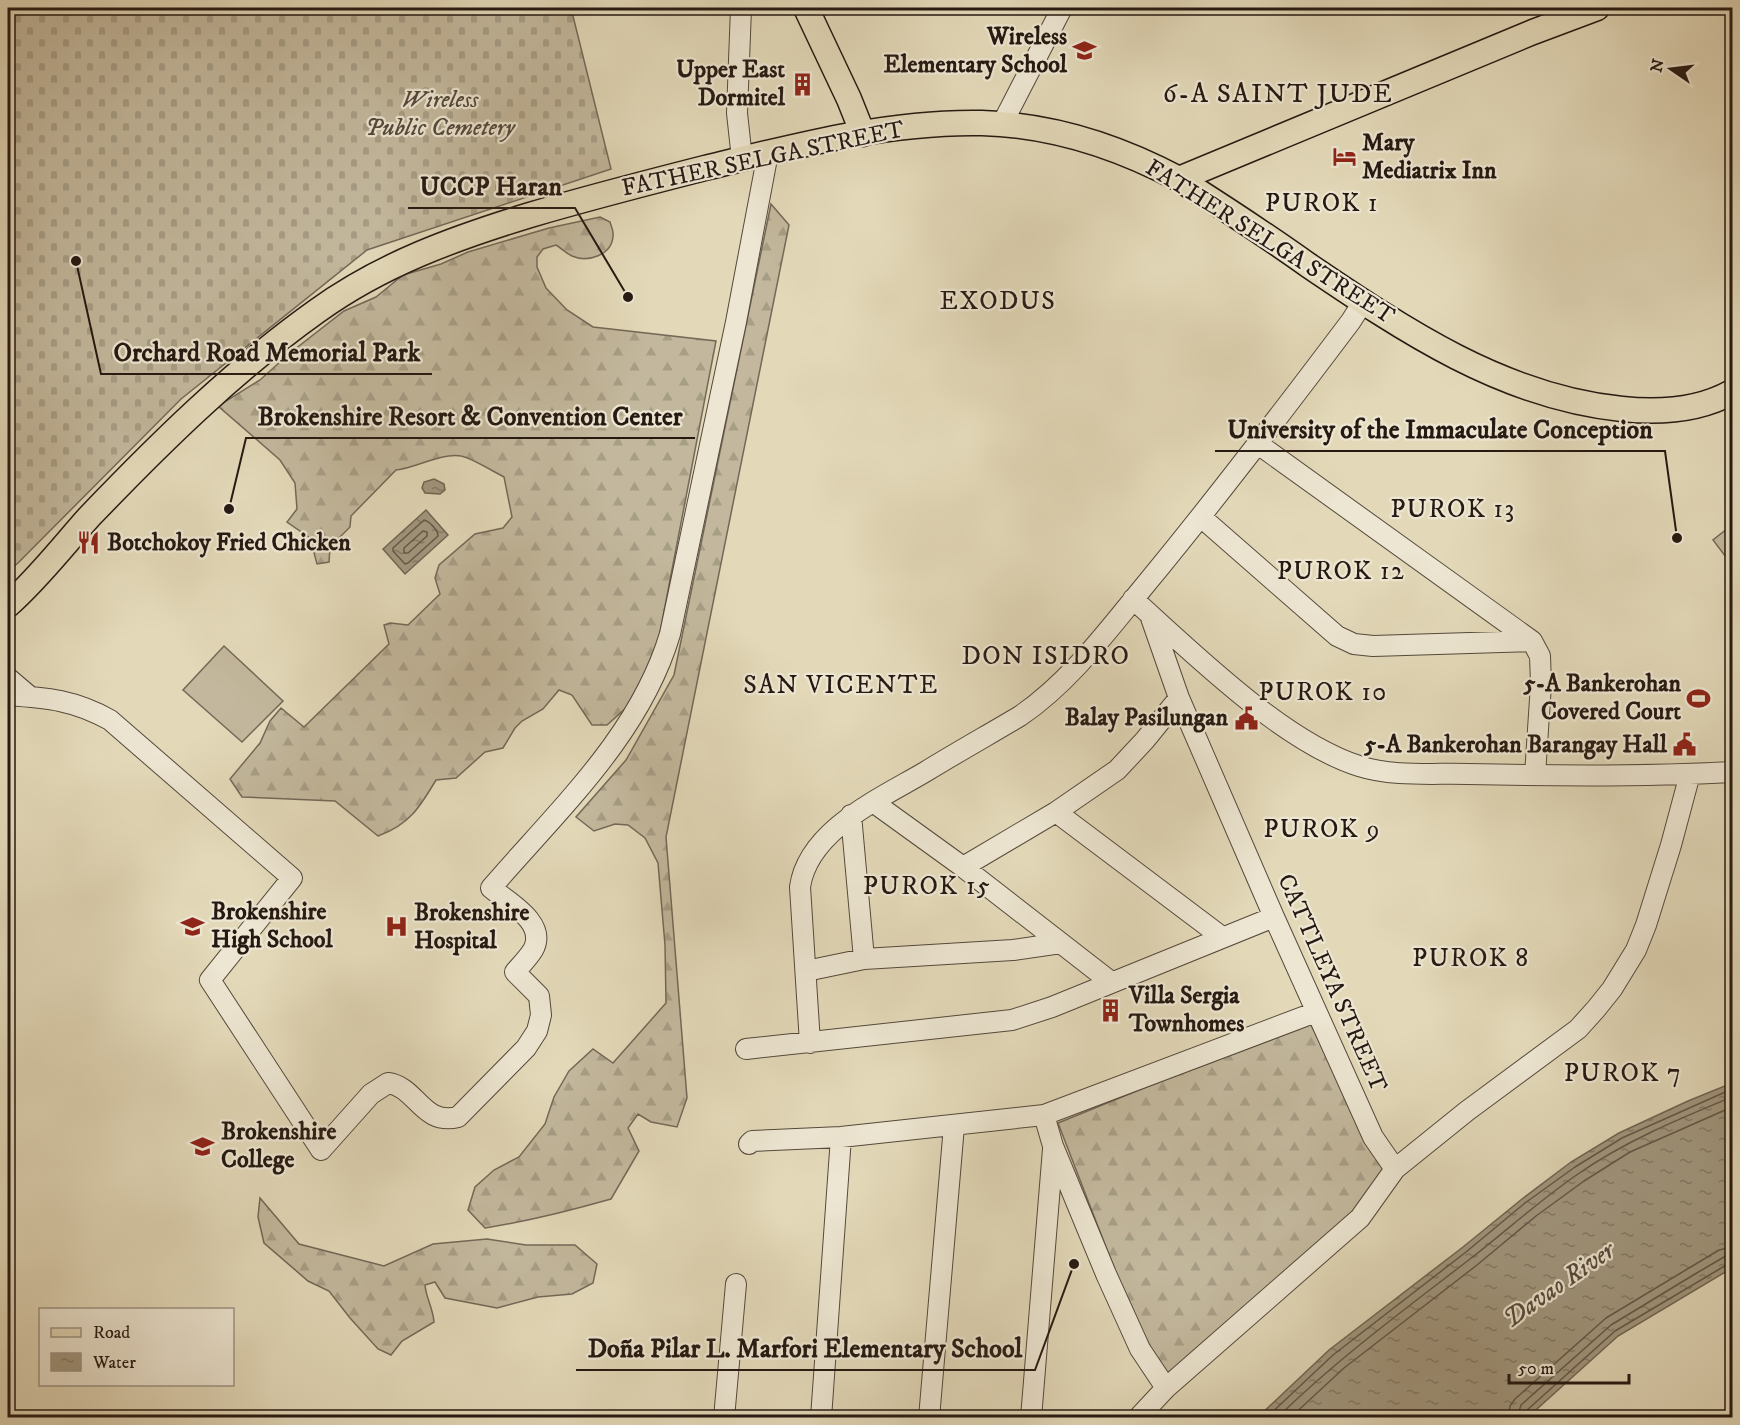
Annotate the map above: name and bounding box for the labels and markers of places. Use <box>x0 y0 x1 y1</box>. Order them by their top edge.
place label: Wireless Elementary School <box>883 22 1068 80</box>
school or university icon: Wireless Elementary School <box>1072 38 1098 64</box>
place label: Upper East Dormitel <box>676 55 786 113</box>
building icon: Upper East Dormitel <box>790 71 816 97</box>
place label: Mary Mediatrix Inn <box>1362 128 1497 186</box>
hotel icon: Mary Mediatrix Inn <box>1331 144 1357 170</box>
callout: UCCP Haran <box>408 164 575 208</box>
callout: Orchard Road Memorial Park <box>101 330 432 374</box>
callout: Brokenshire Resort & Convention Center <box>246 394 695 438</box>
callout: University of the Immaculate Conception <box>1215 407 1665 451</box>
place label: Botchokoy Fried Chicken <box>107 528 351 558</box>
restaurant icon: Botchokoy Fried Chicken <box>76 530 102 556</box>
place label: 5-A Bankerohan Covered Court <box>1523 669 1681 727</box>
sports icon: 5-A Bankerohan Covered Court <box>1686 685 1712 711</box>
place label: Balay Pasilungan <box>1065 703 1228 733</box>
public building icon: Balay Pasilungan <box>1233 705 1259 731</box>
place label: 5-A Bankerohan Barangay Hall <box>1363 730 1668 760</box>
public building icon: 5-A Bankerohan Barangay Hall <box>1672 732 1698 758</box>
place label: Brokenshire High School <box>211 897 333 955</box>
place label: Brokenshire Hospital <box>414 898 529 956</box>
school or university icon: Brokenshire High School <box>180 913 206 939</box>
hospital icon: Brokenshire Hospital <box>383 914 409 940</box>
place label: Villa Sergia Townhomes <box>1128 981 1244 1039</box>
building icon: Villa Sergia Townhomes <box>1098 997 1124 1023</box>
place label: Brokenshire College <box>221 1117 336 1175</box>
school or university icon: Brokenshire College <box>190 1133 216 1159</box>
callout: Doña Pilar L. Marfori Elementary School <box>576 1326 1035 1370</box>

